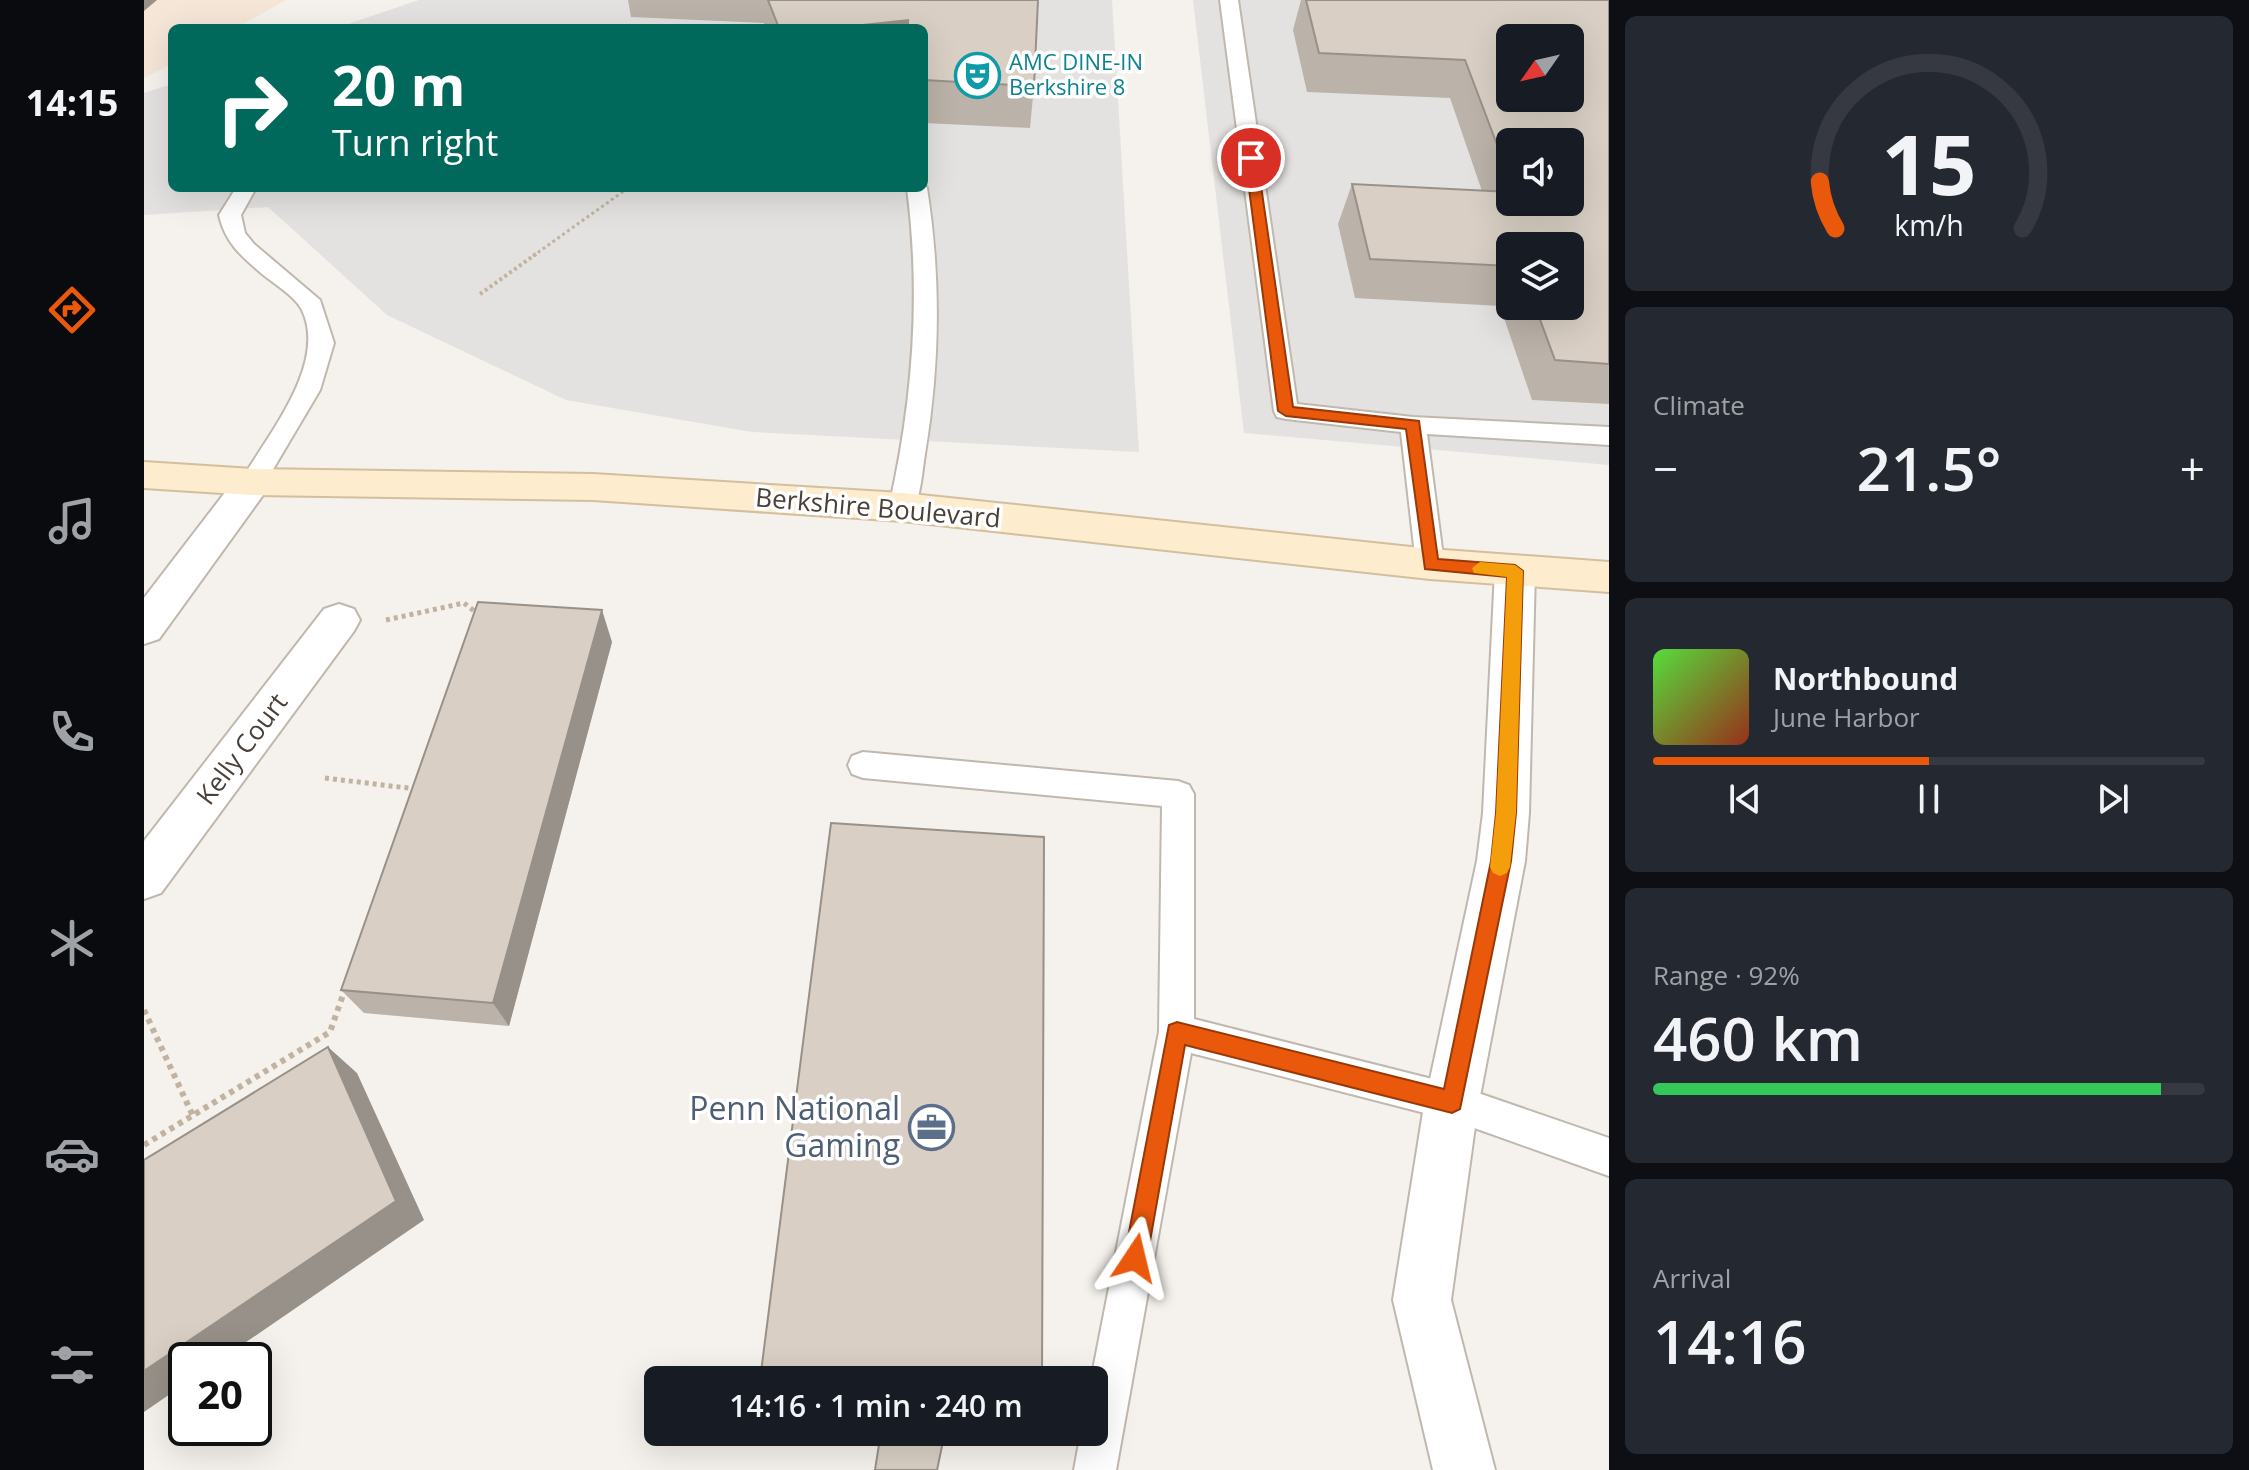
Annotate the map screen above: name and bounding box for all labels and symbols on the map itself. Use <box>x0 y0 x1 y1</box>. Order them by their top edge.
north arrow <box>1496 24 1584 112</box>
place label: AMC DINE-IN Berkshire 8 <box>1009 46 1143 101</box>
theatre icon: AMC DINE-IN Berkshire 8 <box>954 51 1002 99</box>
pin <box>1217 124 1285 192</box>
street label: Berkshire Boulevard <box>754 478 1002 536</box>
street label: Kelly Court <box>187 685 295 812</box>
place label: Penn National Gaming <box>689 1086 900 1166</box>
office icon: Penn National Gaming <box>907 1103 955 1151</box>
position arrow <box>1093 1216 1177 1300</box>
speed limit sign: 20 <box>168 1342 272 1446</box>

